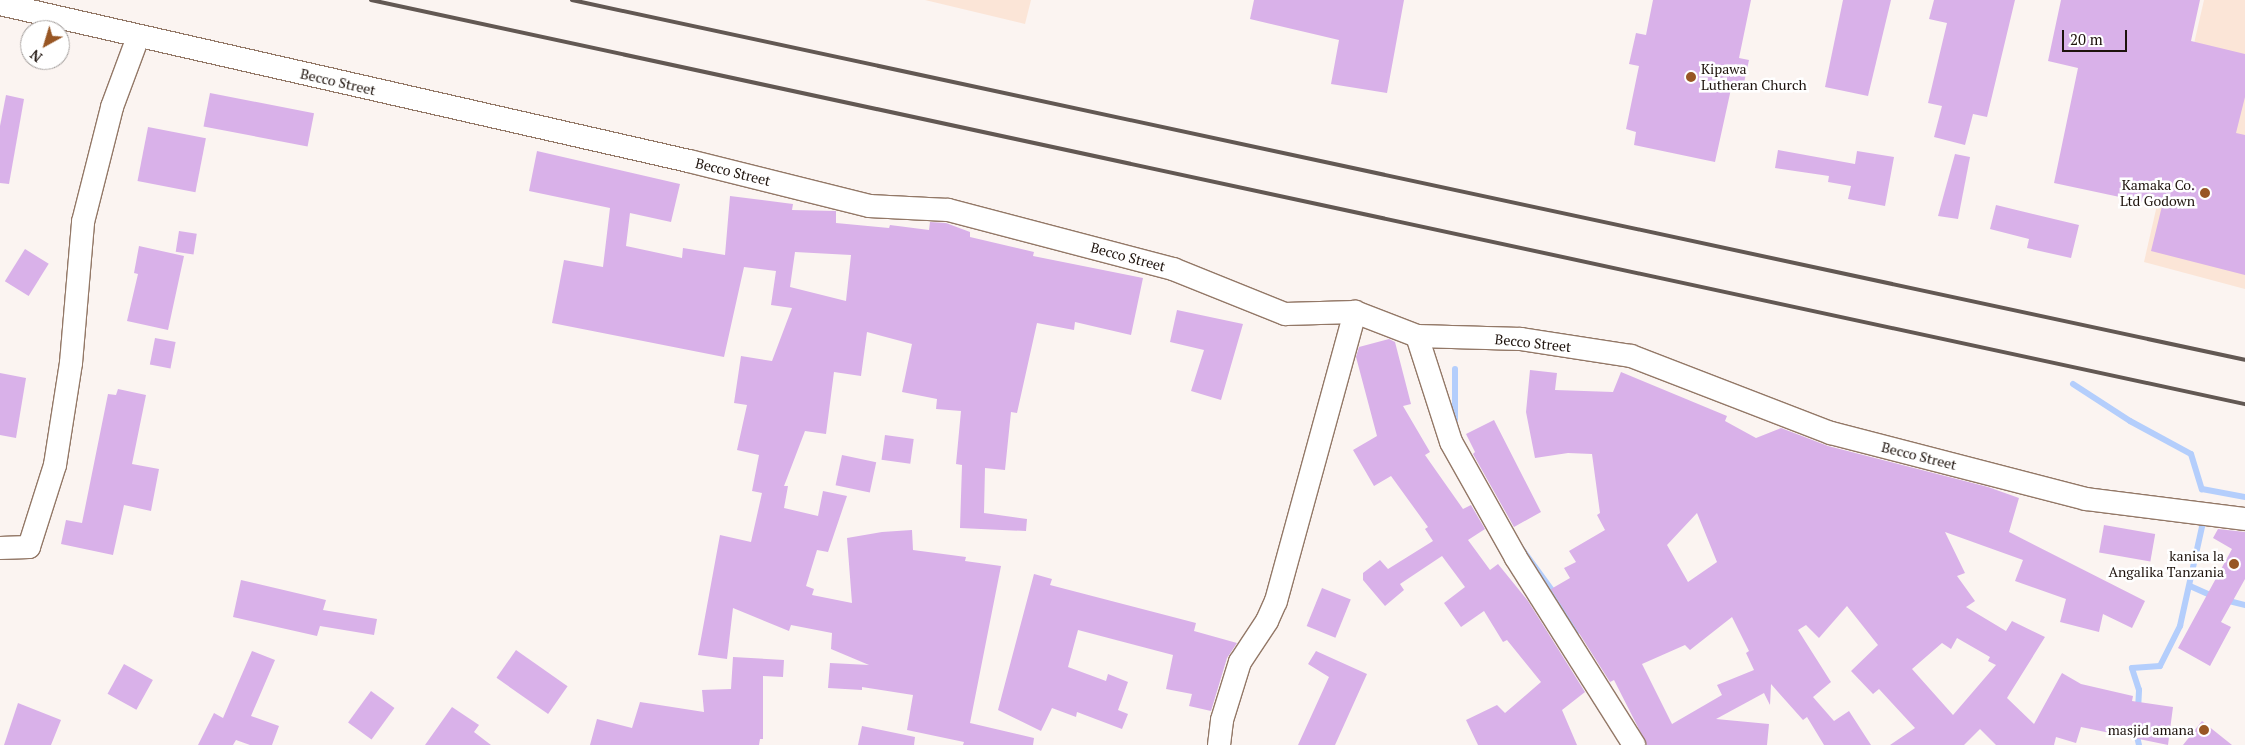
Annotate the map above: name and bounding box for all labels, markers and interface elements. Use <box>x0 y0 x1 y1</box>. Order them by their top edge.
north arrow <box>20 20 70 70</box>
scale bar <box>2065 20 2130 52</box>
text: 20 m <box>2070 29 2103 49</box>
text: N <box>26 46 46 67</box>
place label: Kipawa Lutheran Church <box>1701 61 1807 94</box>
street label: Becco Street <box>299 65 377 99</box>
marker: Kipawa Lutheran Church <box>1685 71 1697 83</box>
street label: Becco Street <box>694 155 772 189</box>
place label: Kamaka Co. Ltd Godown <box>2120 177 2195 210</box>
marker: Kamaka Co. Ltd Godown <box>2199 187 2211 199</box>
street label: Becco Street <box>1089 239 1167 275</box>
street label: Becco Street <box>1494 331 1572 355</box>
street label: Becco Street <box>1880 439 1958 473</box>
place label: kanisa la Angalika Tanzania <box>2108 548 2224 580</box>
marker: kanisa la Angalika Tanzania <box>2228 558 2240 570</box>
place label: masjid amana <box>2108 722 2194 738</box>
marker: masjid amana <box>2198 724 2210 736</box>

